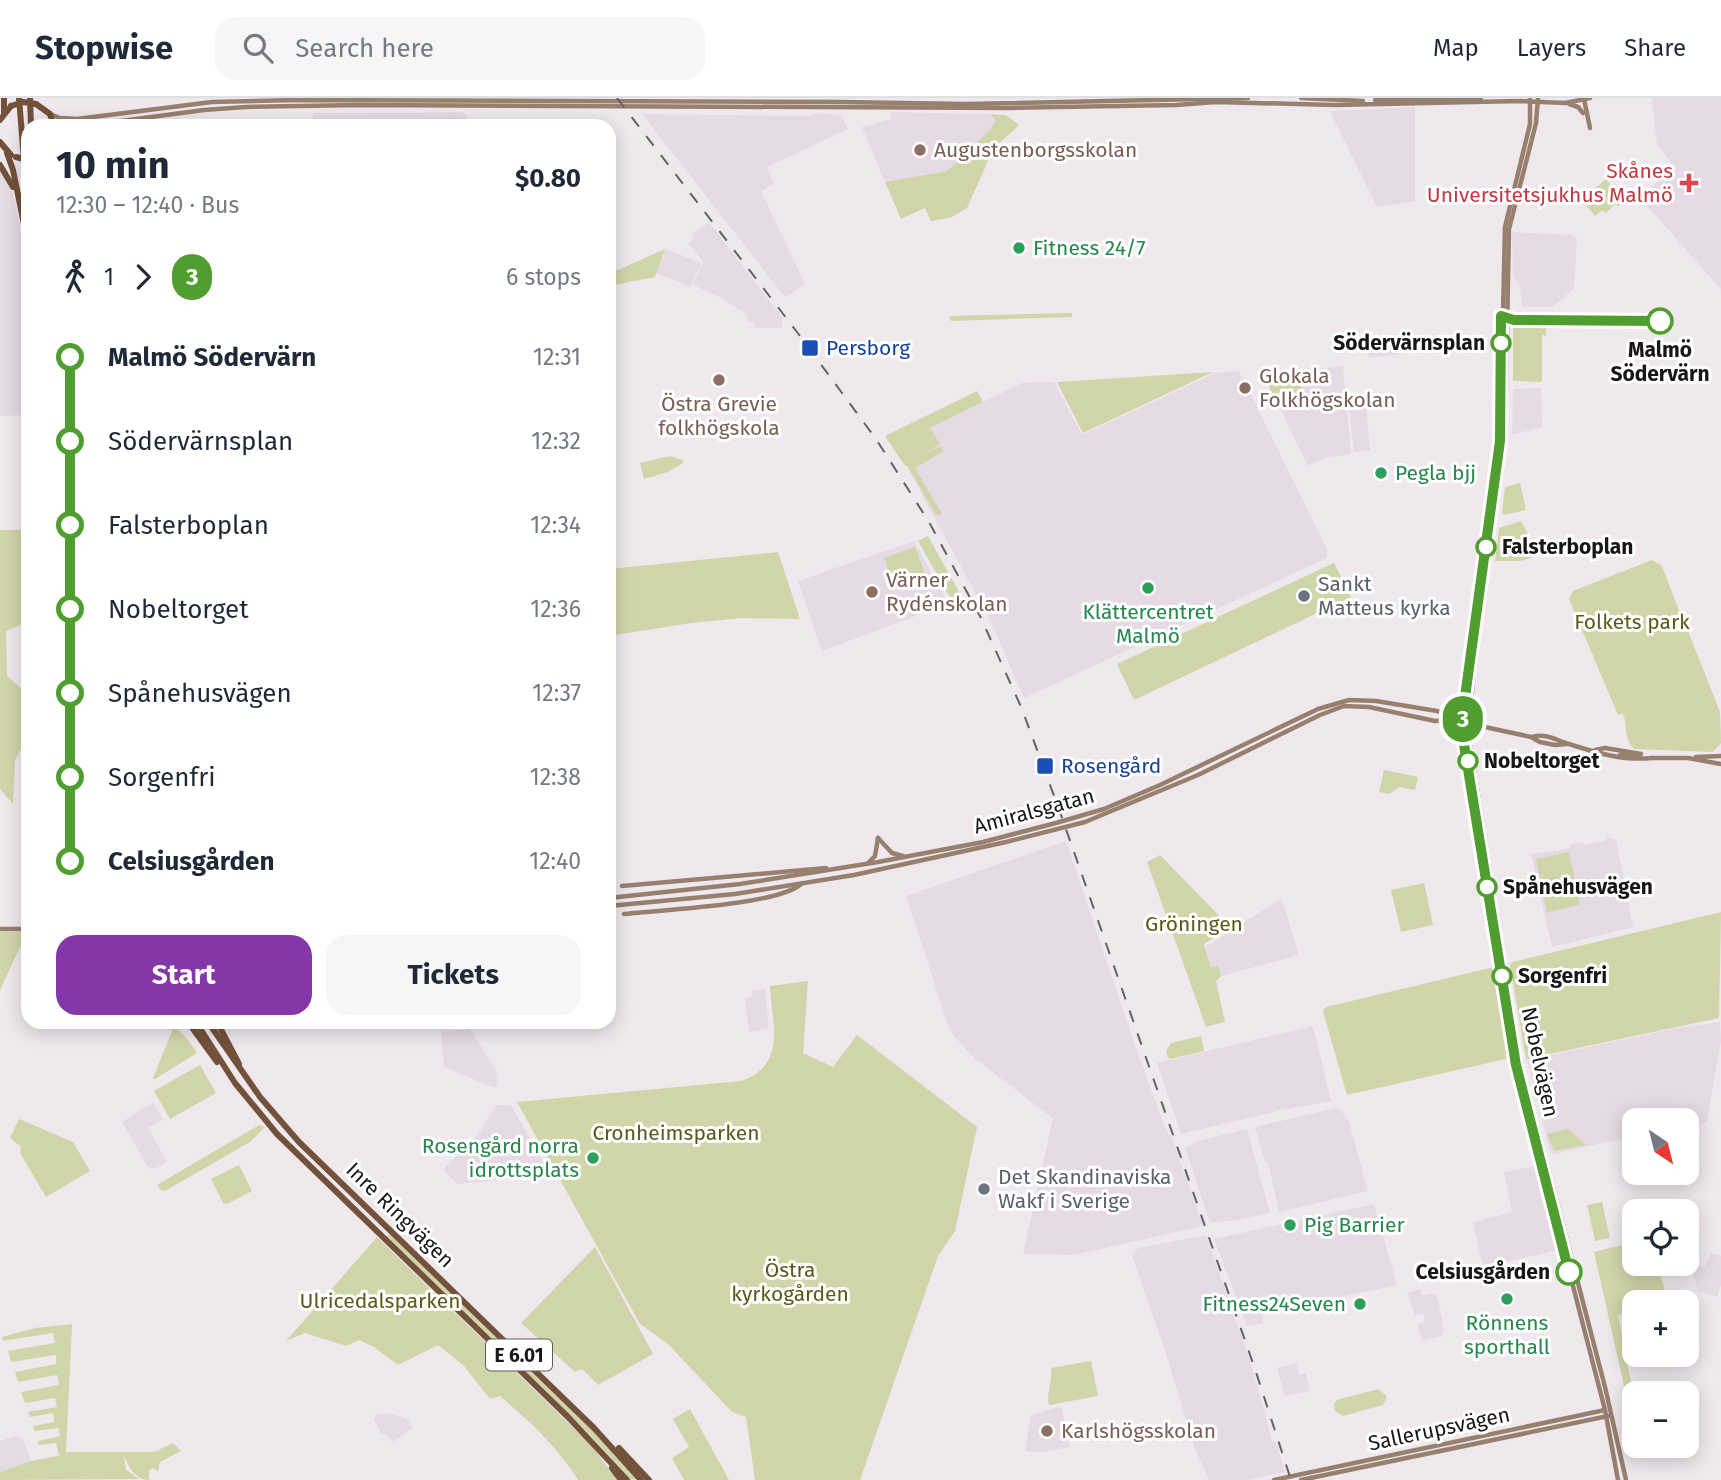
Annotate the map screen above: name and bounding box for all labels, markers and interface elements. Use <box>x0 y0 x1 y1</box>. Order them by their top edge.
search box <box>215 17 705 80</box>
text: Stopwise <box>35 28 173 68</box>
icon: search <box>239 29 277 67</box>
text: Search here <box>295 33 434 64</box>
text: Map <box>1433 34 1479 62</box>
text: Layers <box>1517 34 1586 62</box>
text: Share <box>1624 34 1686 62</box>
place label: Augustenborgsskolan <box>934 137 1137 163</box>
text: 10 min <box>56 142 170 188</box>
marker: Augustenborgsskolan <box>912 142 928 158</box>
place label: Skånes Universitetsjukhus Malmö <box>1427 158 1673 208</box>
text: $0.80 <box>515 163 581 194</box>
marker: Skånes Universitetsjukhus Malmö <box>1679 173 1699 193</box>
text: 12:30 – 12:40 · Bus <box>56 191 239 219</box>
place label: Fitness 24/7 <box>1033 235 1146 261</box>
marker: Fitness 24/7 <box>1011 240 1027 256</box>
icon: walk <box>56 258 94 296</box>
icon: forward <box>124 258 162 296</box>
text: 1 <box>104 263 114 291</box>
text: 3 <box>186 263 198 291</box>
text: 6 stops <box>506 263 581 291</box>
marker: Malmö Södervärn <box>1647 308 1673 334</box>
place label: Södervärnsplan <box>1333 330 1485 356</box>
marker: Södervärnsplan <box>1491 333 1511 353</box>
place label: Persborg <box>826 335 910 361</box>
place label: Malmö Södervärn <box>1610 337 1710 387</box>
marker: Persborg <box>800 338 820 358</box>
text: Malmö Södervärn <box>108 342 316 373</box>
text: 12:31 <box>533 343 581 371</box>
place label: Glokala Folkhögskolan <box>1259 363 1396 413</box>
marker: Östra Grevie folkhögskola <box>711 372 727 388</box>
marker: Glokala Folkhögskolan <box>1237 380 1253 396</box>
place label: Östra Grevie folkhögskola <box>658 391 780 441</box>
text: Södervärnsplan <box>108 426 293 457</box>
text: 12:32 <box>531 427 581 455</box>
place label: Pegla bjj <box>1395 460 1476 486</box>
marker: Pegla bjj <box>1373 465 1389 481</box>
text: Falsterboplan <box>108 510 269 541</box>
text: 12:34 <box>530 511 581 539</box>
place label: Falsterboplan <box>1502 534 1633 560</box>
marker: Falsterboplan <box>1476 537 1496 557</box>
place label: Värner Rydénskolan <box>886 567 1008 617</box>
place label: Sankt Matteus kyrka <box>1318 571 1451 621</box>
marker: Klättercentret Malmö <box>1140 580 1156 596</box>
marker: Värner Rydénskolan <box>864 584 880 600</box>
marker: Sankt Matteus kyrka <box>1296 588 1312 604</box>
text: Nobeltorget <box>108 594 249 625</box>
text: 12:36 <box>530 595 581 623</box>
place label: Klättercentret Malmö <box>1082 599 1214 649</box>
park label: Folkets park <box>1574 609 1690 635</box>
text: Spånehusvägen <box>108 678 292 709</box>
text: 12:37 <box>532 679 581 707</box>
line badge: 3 <box>1440 696 1486 742</box>
text: 3 <box>1457 705 1469 733</box>
place label: Nobeltorget <box>1484 748 1600 774</box>
marker: Nobeltorget <box>1458 751 1478 771</box>
place label: Rosengård <box>1061 753 1161 779</box>
marker: Rosengård <box>1035 756 1055 776</box>
text: Sorgenfri <box>108 762 216 793</box>
text: 12:38 <box>530 763 581 791</box>
street label: Amiralsgatan <box>971 782 1097 840</box>
text: Celsiusgården <box>108 846 274 877</box>
text: 12:40 <box>529 847 581 875</box>
place label: Spånehusvägen <box>1503 874 1653 900</box>
marker: Spånehusvägen <box>1477 877 1497 897</box>
park label: Gröningen <box>1145 911 1243 937</box>
button: Start <box>56 935 312 1015</box>
button: Tickets <box>326 935 581 1015</box>
place label: Sorgenfri <box>1518 963 1607 989</box>
marker: Sorgenfri <box>1492 966 1512 986</box>
street label: Nobelvägen <box>1516 1005 1564 1119</box>
north arrow <box>1622 1108 1699 1185</box>
map controls <box>1622 1108 1699 1458</box>
park label: Cronheimsparken <box>592 1120 760 1146</box>
place label: Rosengård norra idrottsplats <box>422 1133 579 1183</box>
marker: Rosengård norra idrottsplats <box>585 1150 601 1166</box>
street label: Inre Ringvägen <box>340 1157 460 1273</box>
place label: Det Skandinaviska Wakf i Sverige <box>998 1164 1172 1214</box>
marker: Det Skandinaviska Wakf i Sverige <box>976 1181 992 1197</box>
button: locate <box>1622 1199 1699 1276</box>
place label: Pig Barrier <box>1304 1212 1405 1238</box>
marker: Pig Barrier <box>1282 1217 1298 1233</box>
park label: Östra kyrkogården <box>731 1257 849 1307</box>
place label: Celsiusgården <box>1416 1259 1550 1285</box>
marker: Celsiusgården <box>1556 1259 1582 1285</box>
park label: Ulricedalsparken <box>300 1288 461 1314</box>
button: + <box>1622 1290 1699 1367</box>
place label: Fitness24Seven <box>1203 1291 1346 1317</box>
marker: Rönnens sporthall <box>1499 1291 1515 1307</box>
marker: Fitness24Seven <box>1352 1296 1368 1312</box>
place label: Rönnens sporthall <box>1464 1310 1550 1360</box>
road number: E 6.01 <box>486 1340 552 1371</box>
button: − <box>1622 1381 1699 1458</box>
street label: Sallerupsvägen <box>1366 1401 1512 1457</box>
place label: Karlshögsskolan <box>1061 1418 1216 1444</box>
marker: Karlshögsskolan <box>1039 1423 1055 1439</box>

